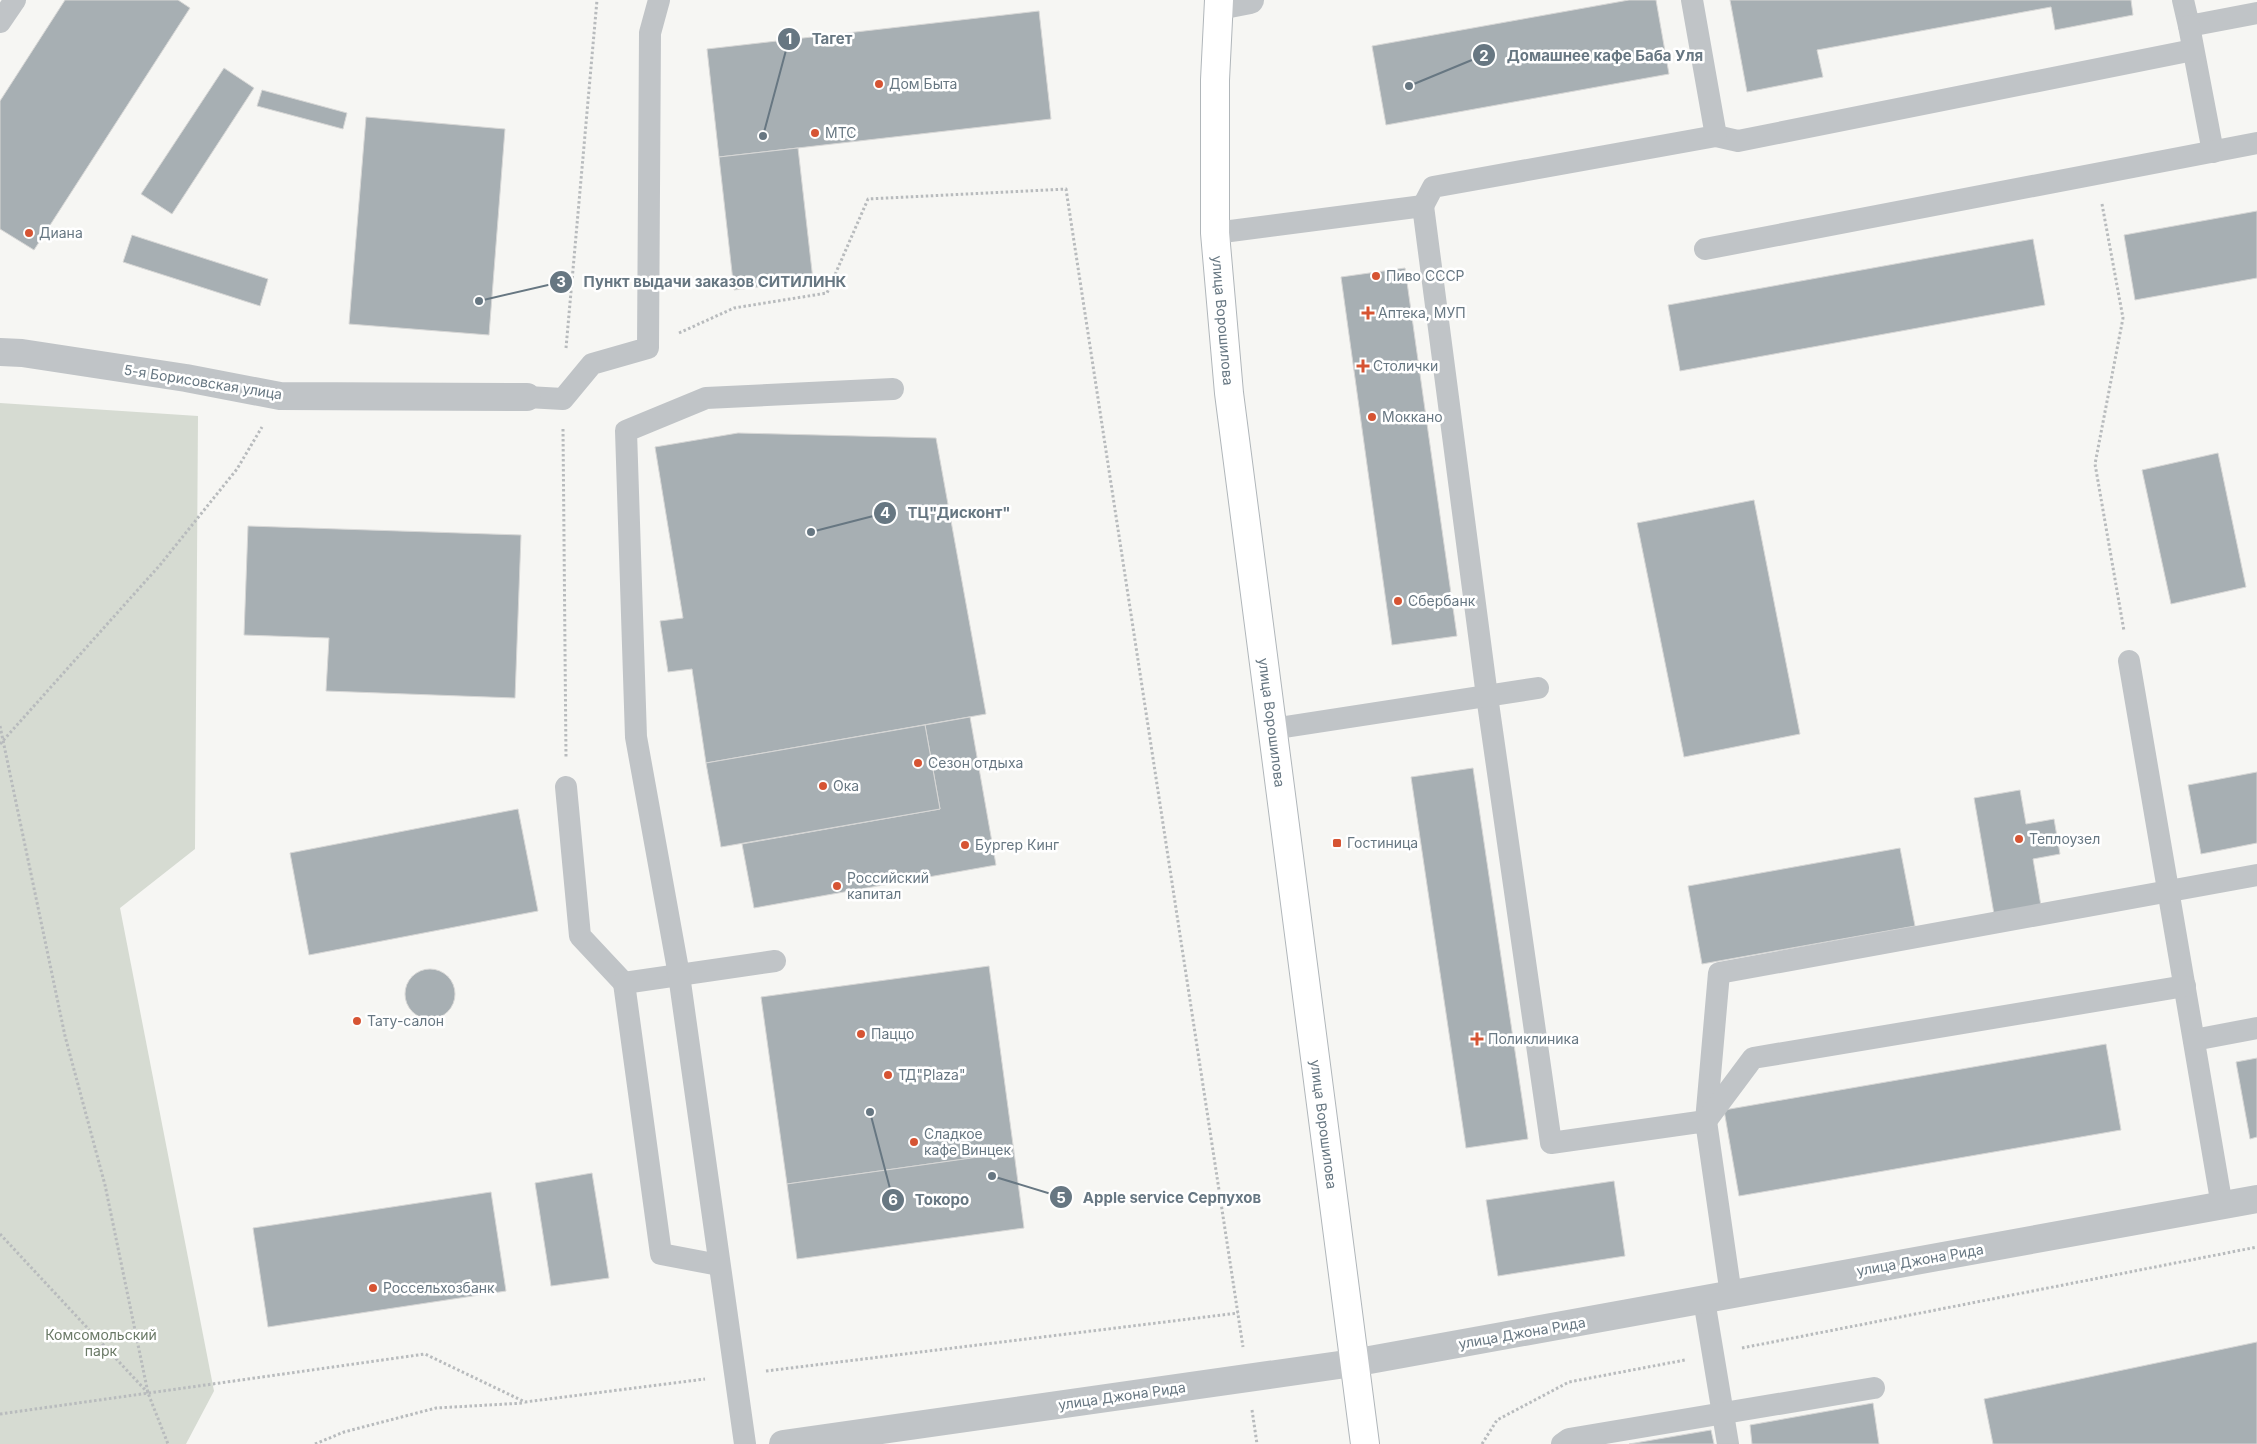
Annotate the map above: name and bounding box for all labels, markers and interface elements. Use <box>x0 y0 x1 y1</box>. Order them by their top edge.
callout: Тагет <box>777 24 863 54</box>
text: 1 <box>786 29 792 48</box>
text: Тагет <box>812 29 853 48</box>
callout: Домашнее кафе Баба Уля <box>1471 40 1713 70</box>
text: 2 <box>1479 46 1489 65</box>
text: Домашнее кафе Баба Уля <box>1507 46 1703 65</box>
place label: Дом Быта <box>889 75 957 92</box>
marker: Дом Быта <box>873 78 885 90</box>
place label: МТС <box>825 124 857 141</box>
marker: МТС <box>809 127 821 139</box>
place label: Диана <box>39 224 83 241</box>
marker: Диана <box>23 227 35 239</box>
street label: улица Ворошилова <box>1209 255 1237 386</box>
callout: Пункт выдачи заказов СИТИЛИНК <box>548 267 856 297</box>
place label: Пиво СССР <box>1386 267 1465 284</box>
marker: Пиво СССР <box>1370 270 1382 282</box>
text: 3 <box>556 272 566 291</box>
text: Пункт выдачи заказов СИТИЛИНК <box>584 272 847 291</box>
place label: Аптека, МУП <box>1378 304 1466 321</box>
marker: Аптека, МУП <box>1362 307 1374 319</box>
place label: Столички <box>1373 357 1438 374</box>
marker: Столички <box>1357 360 1369 372</box>
street label: 5-я Борисовская улица <box>123 361 284 402</box>
place label: Моккано <box>1382 408 1443 425</box>
marker: Моккано <box>1366 411 1378 423</box>
callout: ТЦ"Дисконт" <box>872 498 1020 528</box>
text: 4 <box>880 503 890 522</box>
text: ТЦ"Дисконт" <box>907 503 1011 522</box>
place label: Сбербанк <box>1408 592 1476 609</box>
marker: Сбербанк <box>1392 595 1404 607</box>
street label: улица Ворошилова <box>1255 657 1289 788</box>
place label: Сезон отдыха <box>928 754 1023 771</box>
marker: Сезон отдыха <box>912 757 924 769</box>
place label: Ока <box>833 777 859 794</box>
marker: Ока <box>817 780 829 792</box>
place label: Теплоузел <box>2029 830 2100 847</box>
marker: Теплоузел <box>2013 833 2025 845</box>
place label: Гостиница <box>1347 834 1418 851</box>
place label: Бургер Кинг <box>975 836 1059 853</box>
marker: Гостиница <box>1331 837 1343 849</box>
marker: Бургер Кинг <box>959 839 971 851</box>
place label: Российский капитал <box>847 869 929 902</box>
marker: Российский капитал <box>831 880 843 892</box>
place label: Тату-салон <box>367 1012 444 1029</box>
marker: Тату-салон <box>351 1015 363 1027</box>
place label: Паццо <box>871 1025 914 1042</box>
marker: Паццо <box>855 1028 867 1040</box>
place label: Поликлиника <box>1488 1030 1579 1047</box>
marker: Поликлиника <box>1470 1032 1484 1046</box>
street label: улица Ворошилова <box>1307 1058 1341 1190</box>
place label: ТД"Plaza" <box>898 1066 965 1083</box>
marker: ТД"Plaza" <box>882 1069 894 1081</box>
place label: Сладкое кафе Винцек <box>924 1125 1011 1158</box>
marker: Сладкое кафе Винцек <box>908 1136 920 1148</box>
callout: Apple service Серпухов <box>1048 1182 1271 1212</box>
callout: Токоро <box>880 1185 979 1215</box>
text: 5 <box>1056 1188 1066 1207</box>
text: Apple service Серпухов <box>1083 1188 1262 1207</box>
text: 6 <box>888 1190 898 1209</box>
text: Токоро <box>915 1190 969 1209</box>
street label: улица Джона Рида <box>1855 1240 1985 1279</box>
place label: Россельхозбанк <box>383 1279 495 1296</box>
marker: Россельхозбанк <box>367 1282 379 1294</box>
street label: улица Джона Рида <box>1457 1313 1587 1352</box>
park label: Комсомольский парк <box>45 1326 157 1359</box>
street label: улица Джона Рида <box>1057 1378 1187 1413</box>

